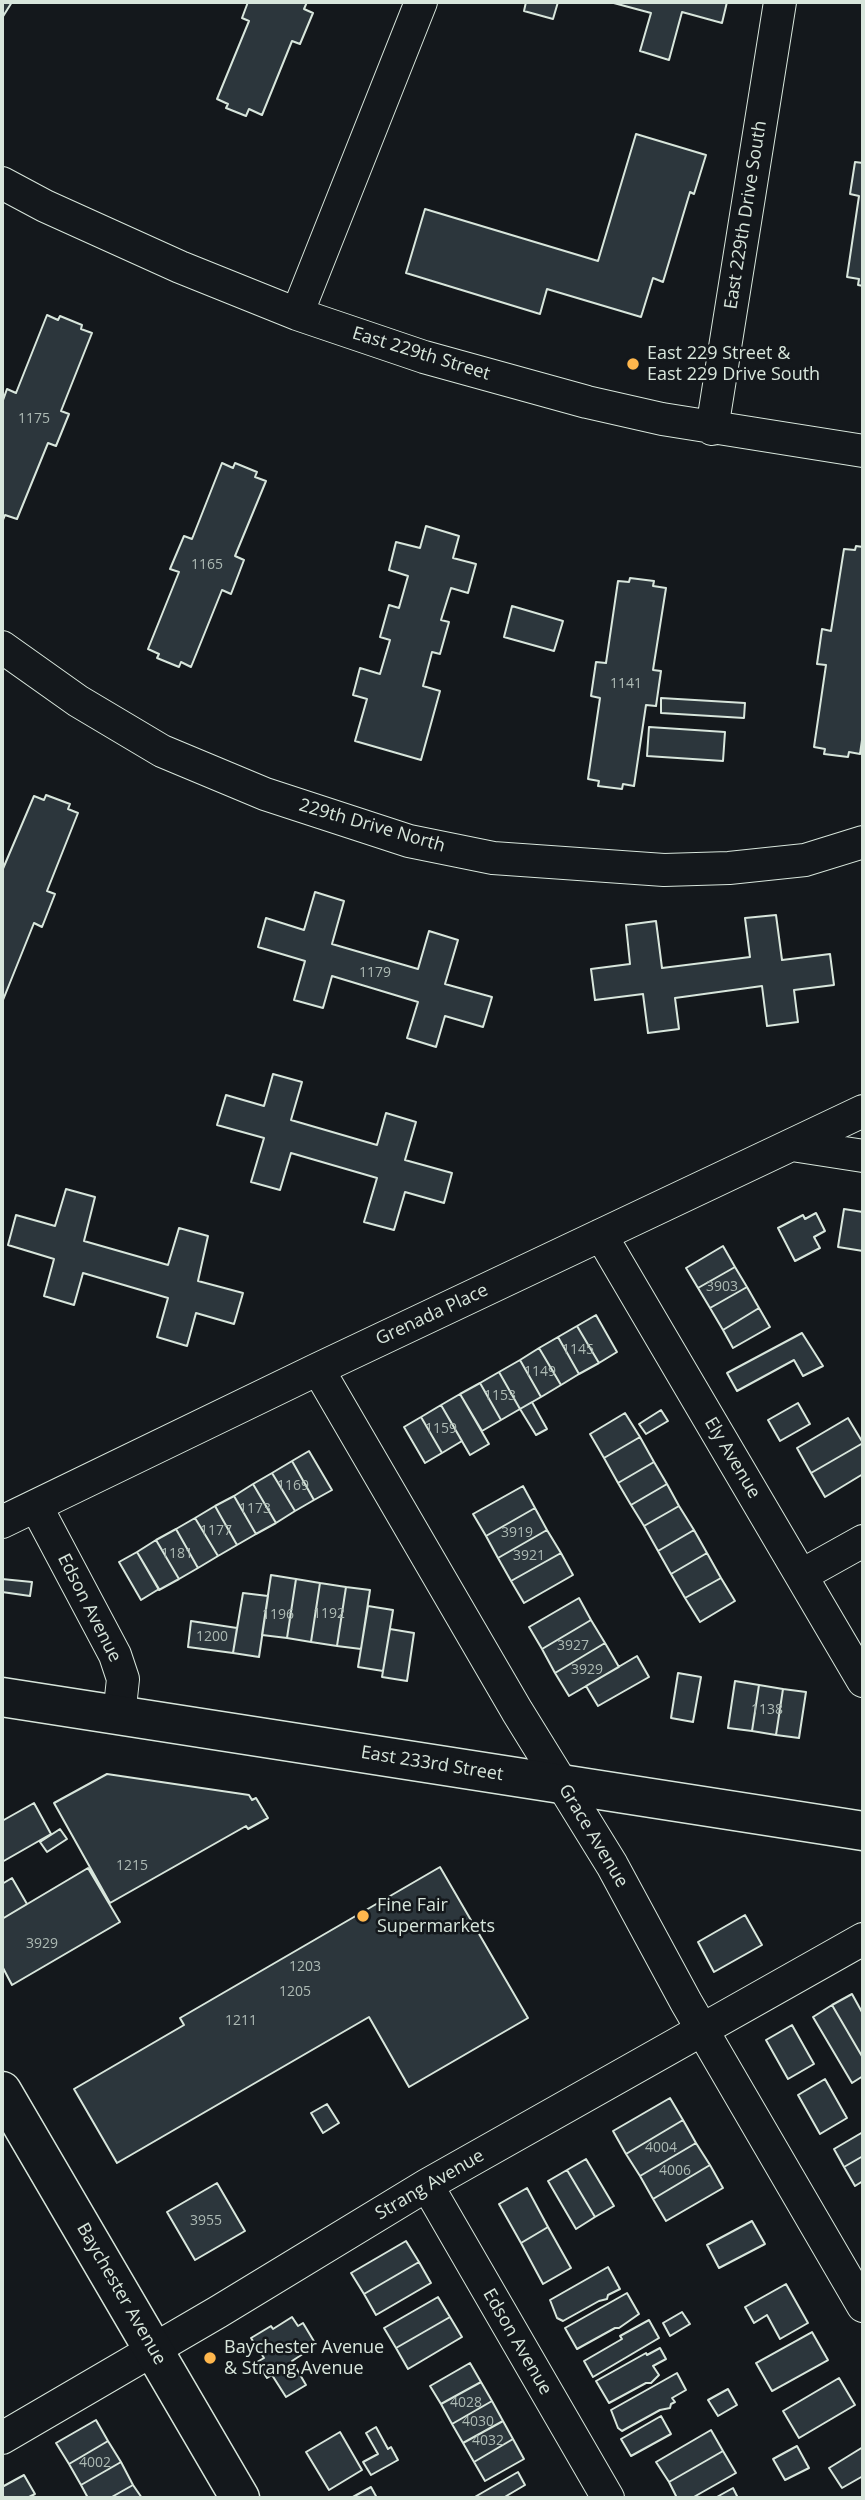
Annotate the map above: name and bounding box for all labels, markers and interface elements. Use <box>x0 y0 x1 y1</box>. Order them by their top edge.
street label: East 229th Drive South <box>720 119 772 311</box>
street label: East 229th Street <box>349 323 493 385</box>
place label: East 229 Street & East 229 Drive South <box>647 343 820 386</box>
marker: East 229 Street & East 229 Drive South <box>625 356 641 372</box>
house number: 1175 <box>18 411 50 427</box>
house number: 1165 <box>191 557 223 573</box>
house number: 1141 <box>610 676 642 692</box>
street label: 229th Drive North <box>296 795 448 857</box>
house number: 1179 <box>359 965 391 981</box>
house number: 3903 <box>706 1279 738 1295</box>
street label: Grenada Place <box>372 1280 492 1350</box>
house number: 1145 <box>562 1342 594 1358</box>
house number: 1149 <box>524 1364 556 1380</box>
house number: 1153 <box>484 1388 516 1404</box>
street label: Ely Avenue <box>699 1413 765 1503</box>
house number: 1159 <box>425 1421 457 1437</box>
house number: 1169 <box>277 1478 309 1494</box>
house number: 1173 <box>239 1501 271 1517</box>
house number: 1177 <box>200 1523 232 1539</box>
house number: 3919 <box>501 1525 533 1541</box>
house number: 1181 <box>161 1546 193 1562</box>
house number: 3921 <box>513 1548 545 1564</box>
street label: Edson Avenue <box>52 1550 126 1666</box>
house number: 1192 <box>313 1606 345 1622</box>
house number: 1196 <box>262 1607 294 1623</box>
house number: 1200 <box>196 1629 228 1645</box>
house number: 3927 <box>557 1638 589 1654</box>
house number: 3929 <box>571 1662 603 1678</box>
house number: 1138 <box>751 1702 783 1718</box>
street label: East 233rd Street <box>359 1742 505 1786</box>
street label: Grace Avenue <box>554 1781 632 1891</box>
house number: 1215 <box>116 1858 148 1874</box>
place label: Fine Fair Supermarkets <box>377 1895 495 1938</box>
marker: Fine Fair Supermarkets <box>355 1908 371 1924</box>
house number: 3929 <box>26 1936 58 1952</box>
house number: 1203 <box>289 1959 321 1975</box>
house number: 1205 <box>279 1984 311 2000</box>
house number: 1211 <box>225 2013 257 2029</box>
house number: 4004 <box>645 2140 677 2156</box>
street label: Strang Avenue <box>372 2145 488 2225</box>
house number: 4006 <box>659 2163 691 2179</box>
house number: 3955 <box>190 2213 222 2229</box>
street label: Baychester Avenue <box>72 2219 170 2369</box>
street label: Edson Avenue <box>478 2285 556 2399</box>
place label: Baychester Avenue & Strang Avenue <box>224 2337 384 2380</box>
marker: Baychester Avenue & Strang Avenue <box>202 2350 218 2366</box>
house number: 4028 <box>450 2395 482 2411</box>
house number: 4030 <box>462 2414 494 2430</box>
house number: 4032 <box>472 2433 504 2449</box>
house number: 4002 <box>79 2455 111 2471</box>

